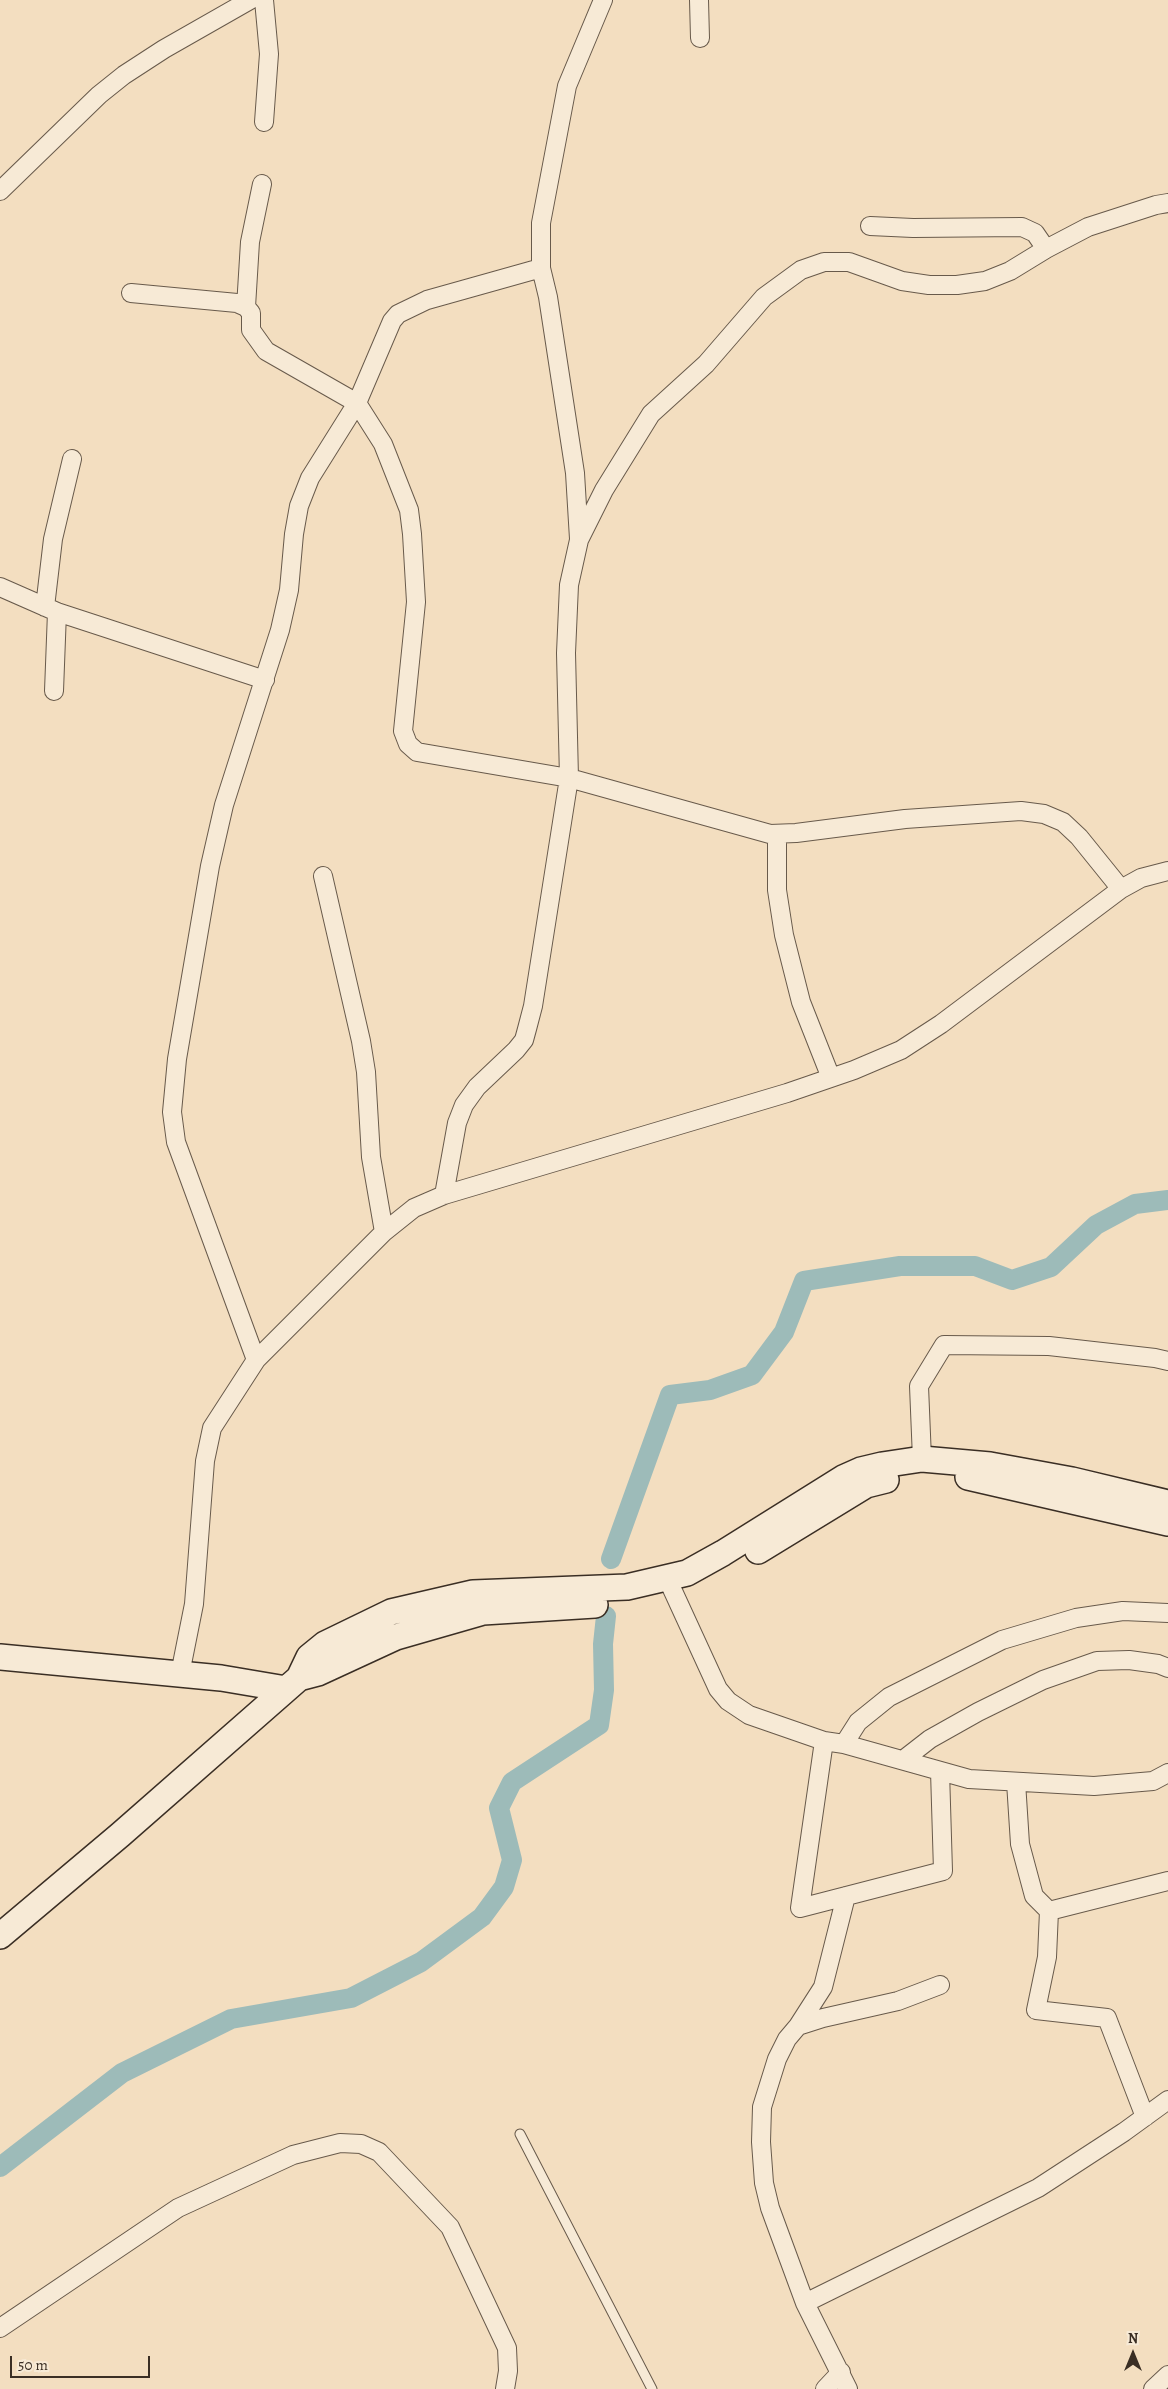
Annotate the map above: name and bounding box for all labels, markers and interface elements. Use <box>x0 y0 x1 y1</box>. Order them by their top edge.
north arrow <box>1108 2329 1158 2379</box>
text: N <box>1128 2329 1138 2348</box>
scale bar <box>12 2346 152 2378</box>
text: 50 m <box>18 2355 48 2375</box>

